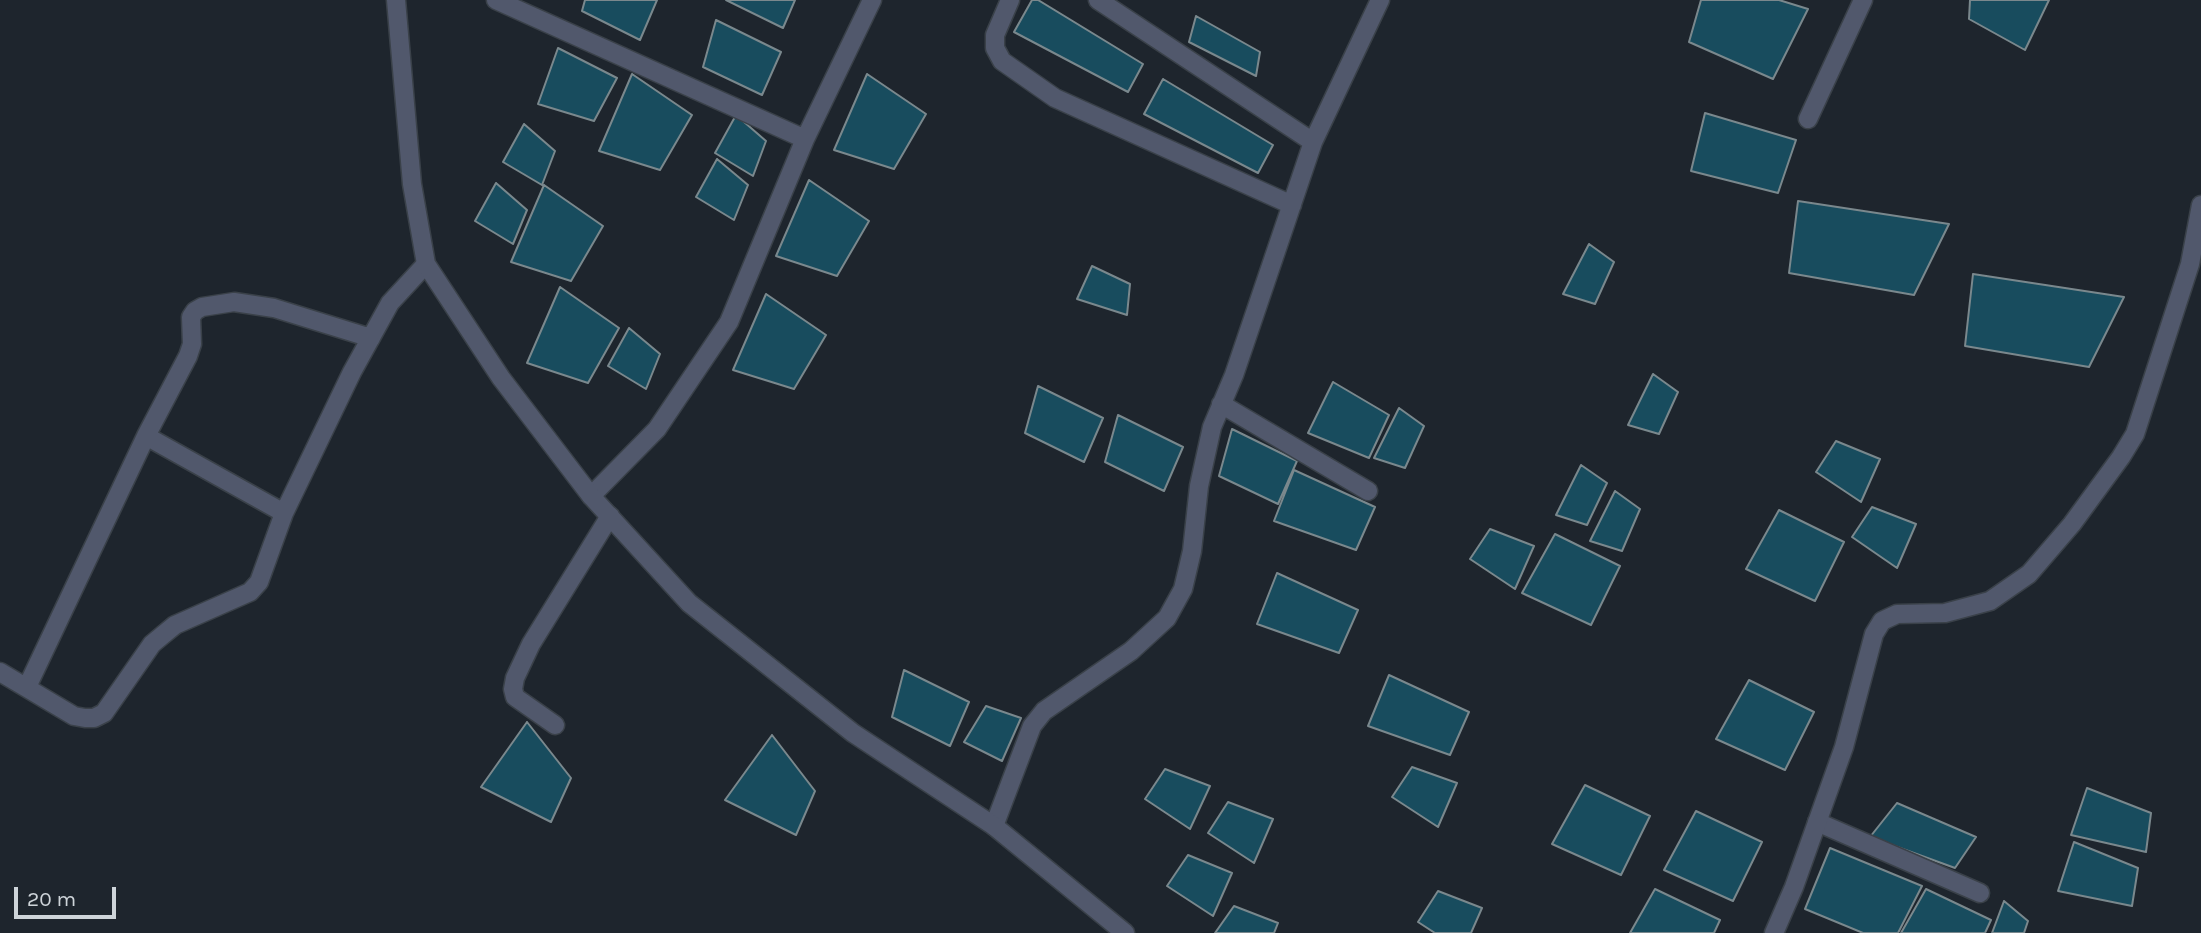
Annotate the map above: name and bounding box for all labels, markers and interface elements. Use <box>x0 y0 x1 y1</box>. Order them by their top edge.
scale bar <box>18 874 119 918</box>
text: 20 m <box>27 887 76 911</box>

